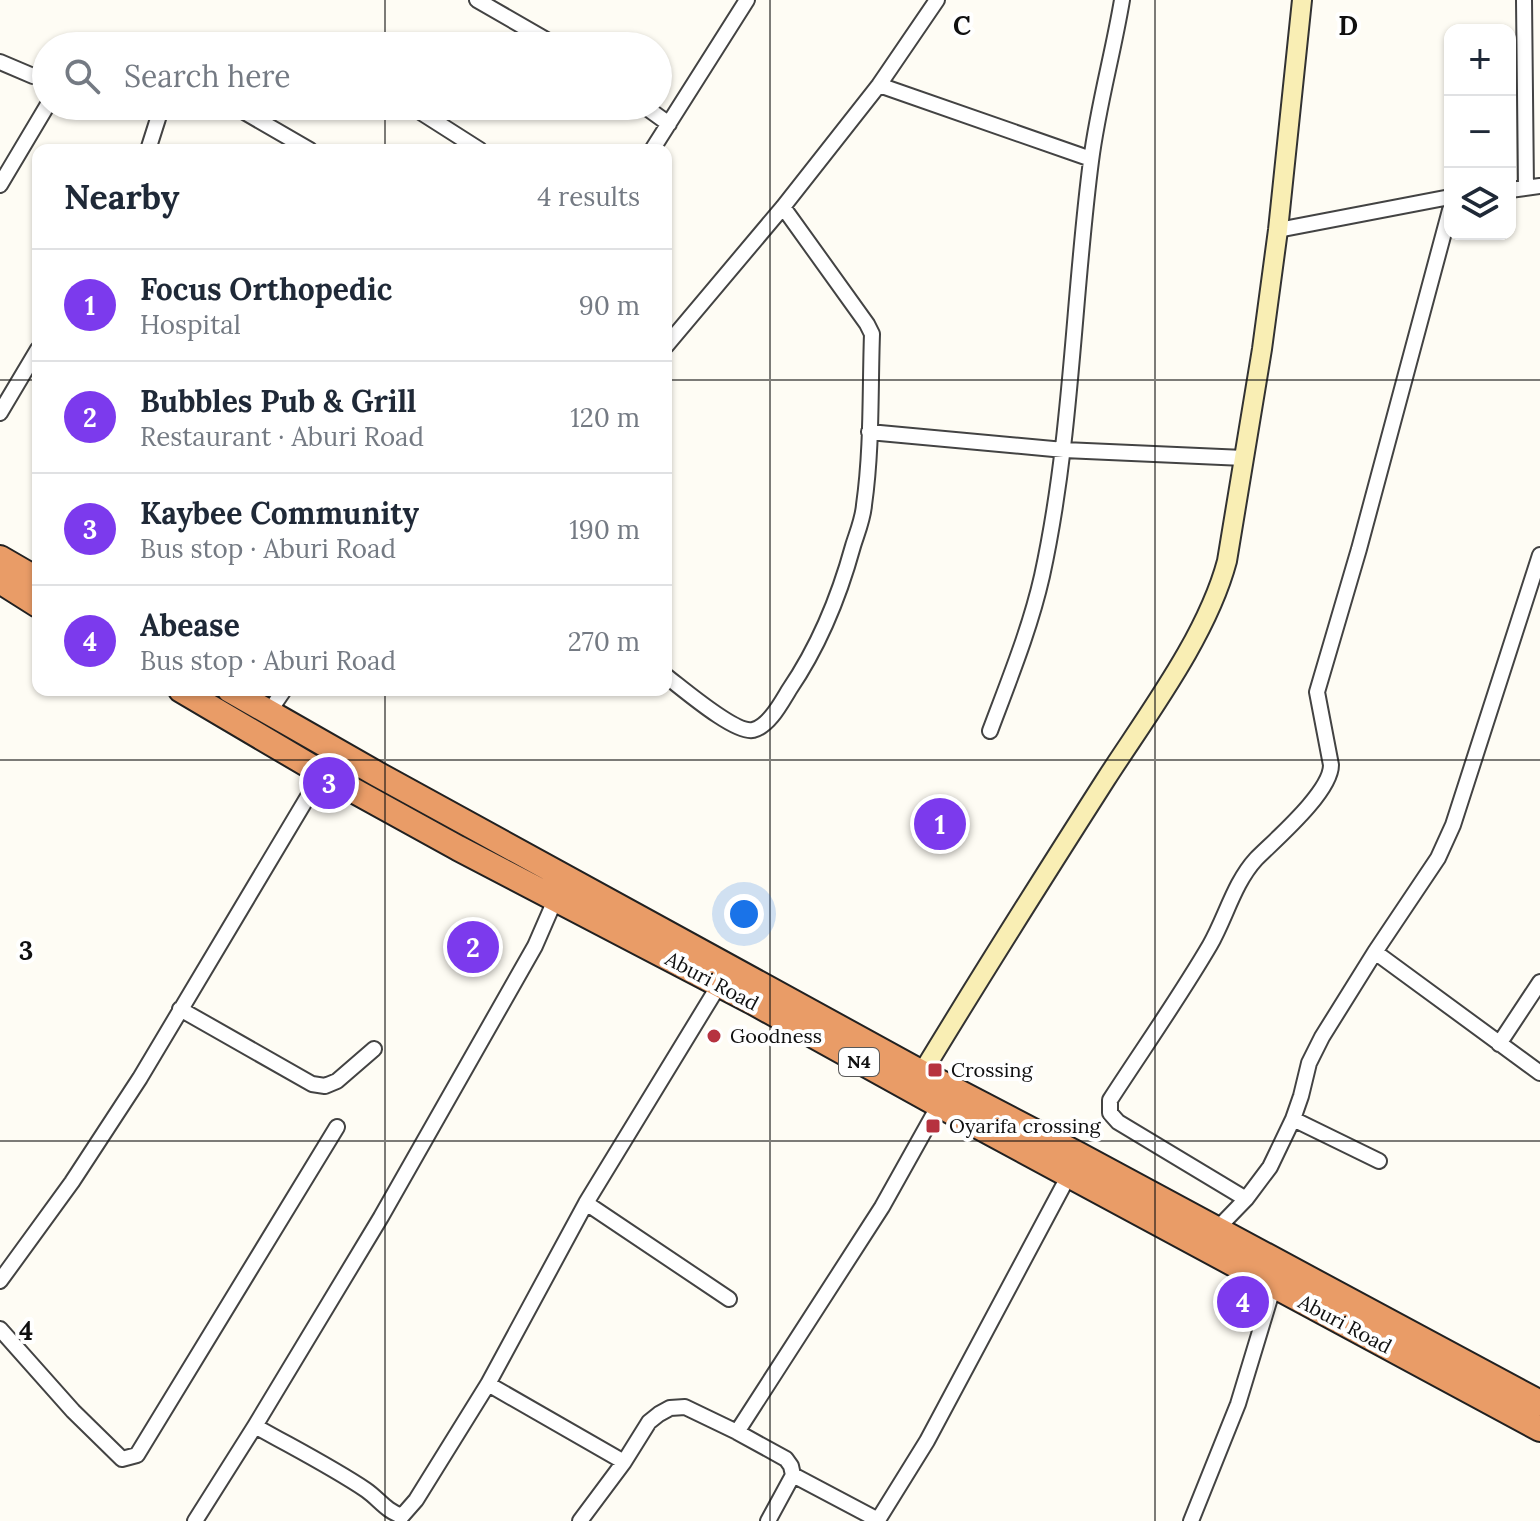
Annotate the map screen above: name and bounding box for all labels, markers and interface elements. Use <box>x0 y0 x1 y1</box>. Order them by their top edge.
text: C <box>953 9 971 42</box>
text: D <box>1338 9 1358 42</box>
map controls <box>1444 24 1516 240</box>
button: + <box>1444 24 1516 96</box>
search box <box>32 32 672 120</box>
icon: search <box>60 54 104 98</box>
text: Search here <box>124 57 291 95</box>
button: − <box>1444 96 1516 168</box>
button: layers <box>1444 168 1516 240</box>
text: Nearby <box>64 175 180 218</box>
text: 4 results <box>537 180 640 213</box>
text: Focus Orthopedic <box>140 270 392 308</box>
text: 1 <box>85 289 95 322</box>
text: 90 m <box>579 289 640 322</box>
text: Hospital <box>140 308 241 341</box>
text: Bubbles Pub & Grill <box>140 382 416 420</box>
text: 2 <box>83 401 97 434</box>
text: 120 m <box>570 401 640 434</box>
text: Restaurant · Aburi Road <box>140 420 424 453</box>
text: Kaybee Community <box>140 494 419 532</box>
text: 3 <box>83 513 97 546</box>
text: 190 m <box>569 513 640 546</box>
text: Bus stop · Aburi Road <box>140 532 396 565</box>
text: Abease <box>140 606 240 644</box>
text: 4 <box>83 625 97 658</box>
text: 270 m <box>568 625 640 658</box>
text: Bus stop · Aburi Road <box>140 644 396 677</box>
pin: 3 <box>303 753 355 813</box>
pin: 1 <box>914 794 966 854</box>
your location <box>724 894 764 934</box>
pin: 2 <box>447 917 499 977</box>
text: 3 <box>19 934 33 967</box>
street label: Aburi Road <box>660 945 763 1016</box>
place label: Goodness <box>730 1023 822 1048</box>
marker: Goodness <box>705 1027 723 1045</box>
road number: N4 <box>839 1048 879 1076</box>
place label: Crossing <box>951 1057 1033 1082</box>
marker: Crossing <box>926 1061 944 1079</box>
place label: Oyarifa crossing <box>949 1113 1102 1138</box>
marker: Oyarifa crossing <box>924 1117 942 1135</box>
pin: 4 <box>1217 1272 1269 1332</box>
street label: Aburi Road <box>1293 1288 1396 1359</box>
text: 4 <box>19 1314 33 1347</box>

